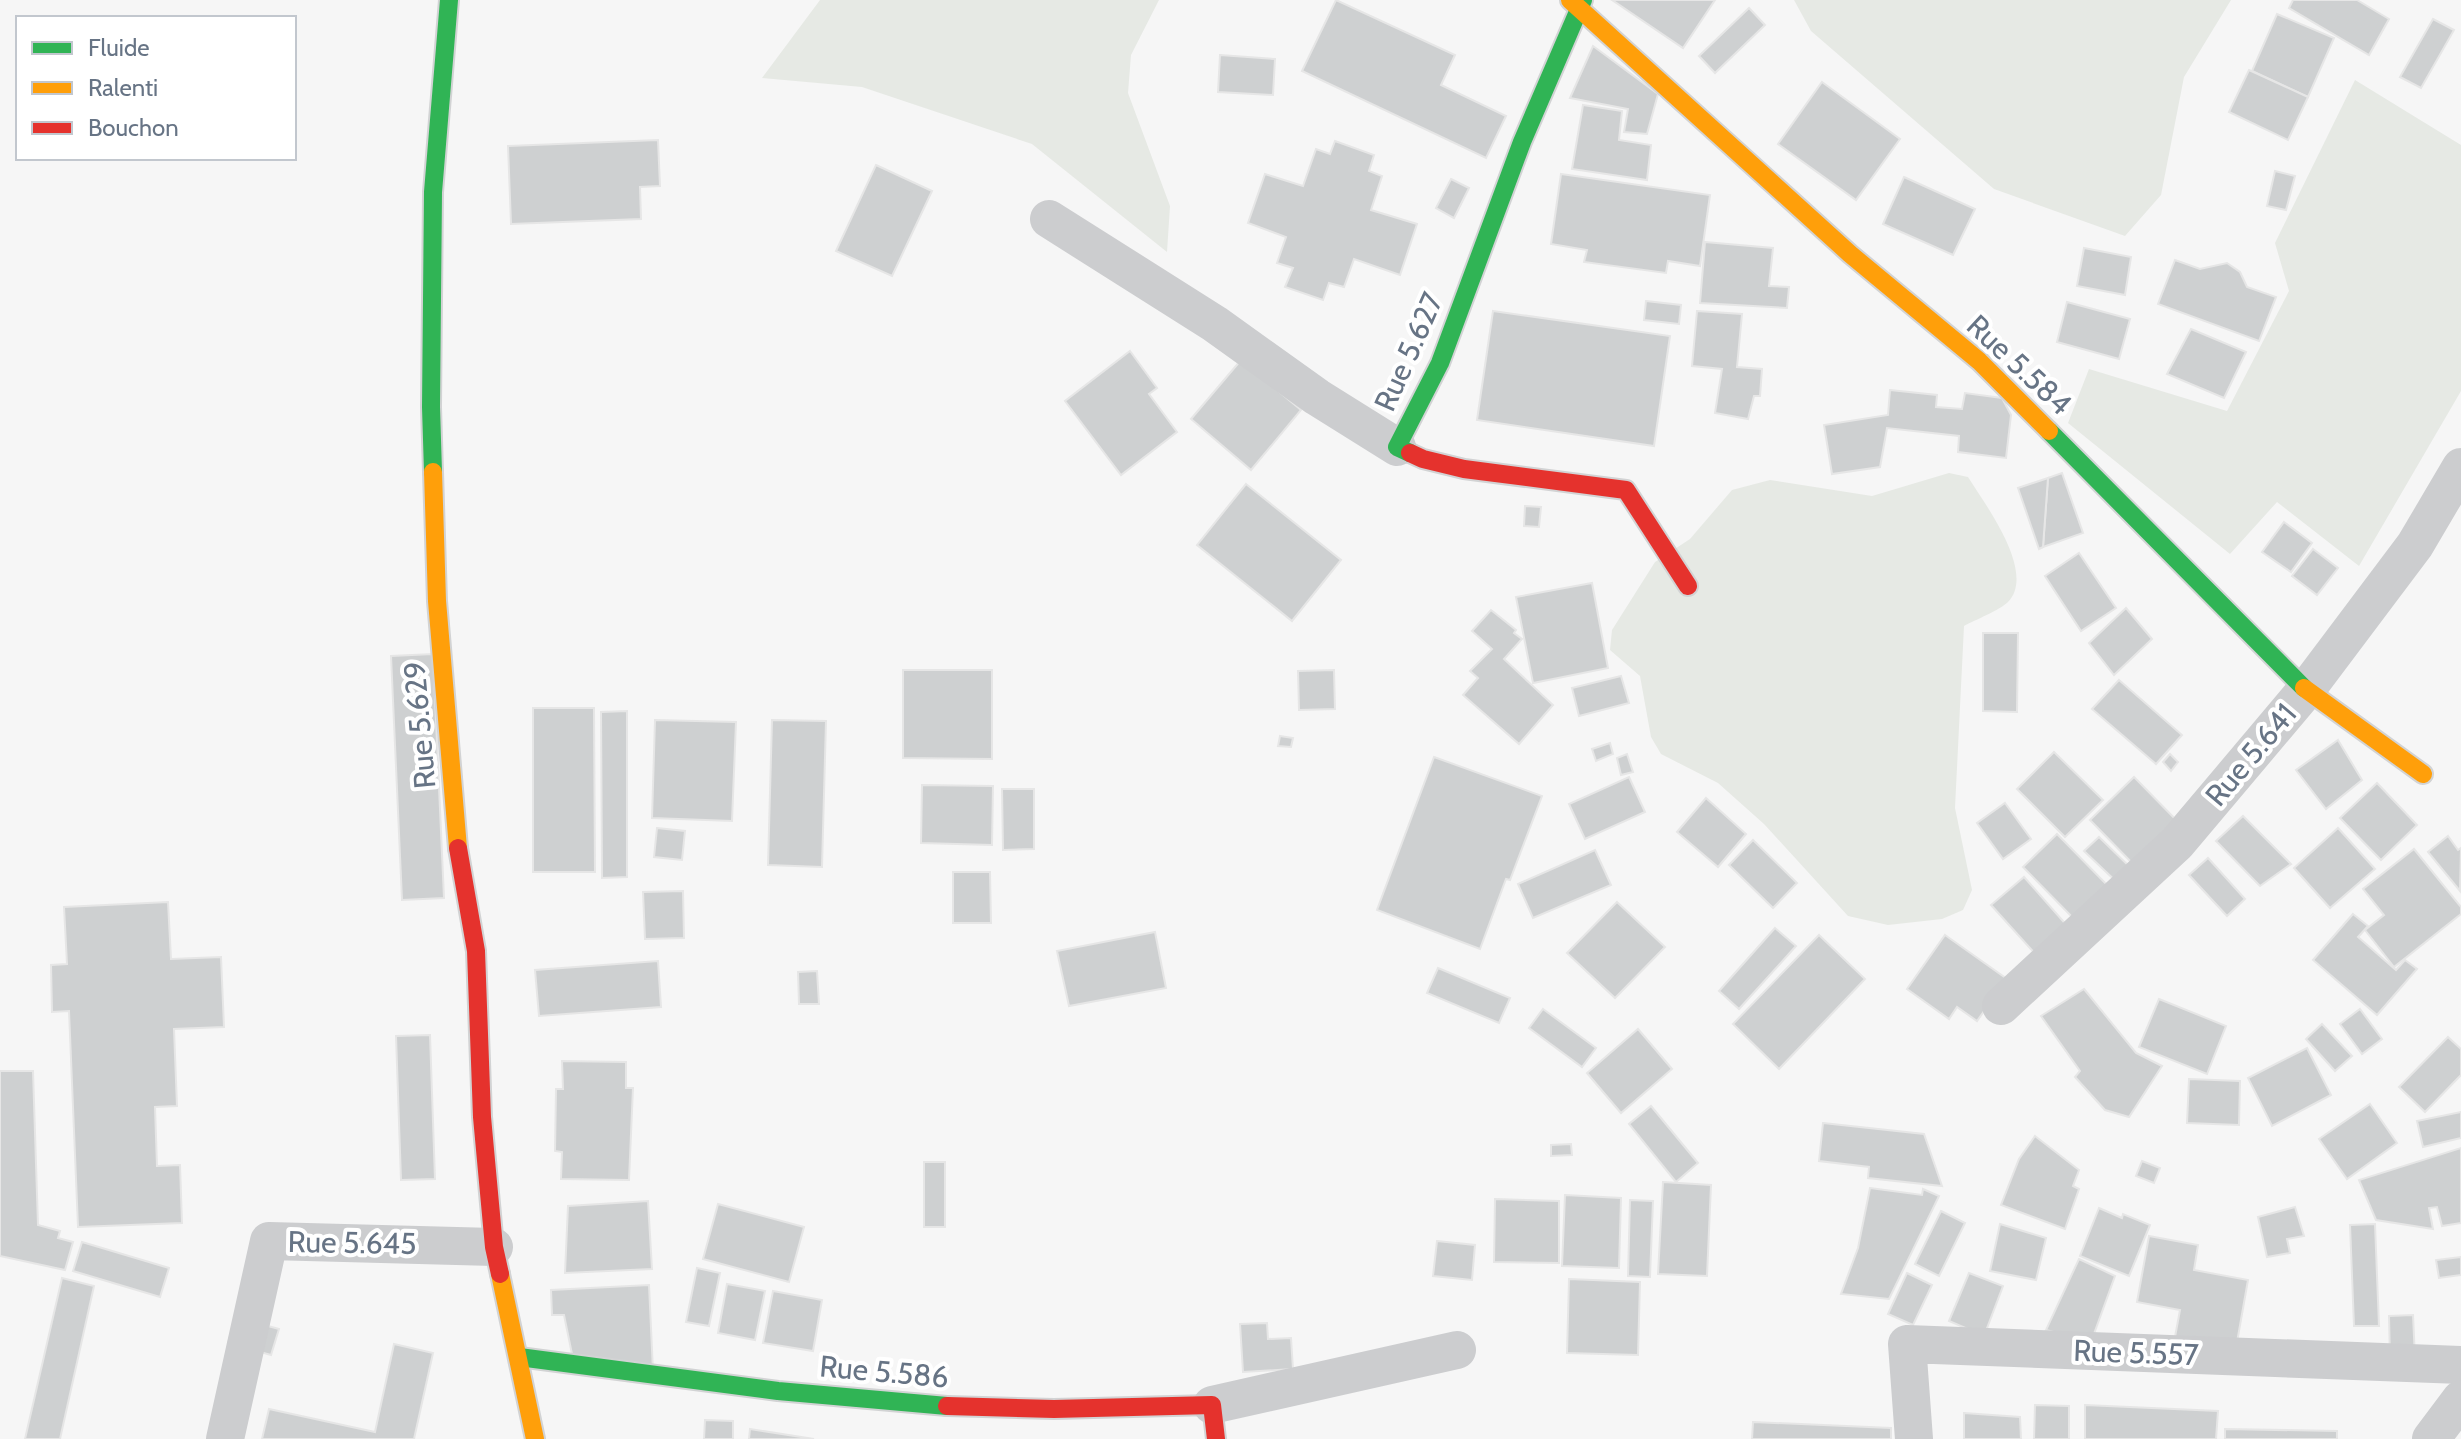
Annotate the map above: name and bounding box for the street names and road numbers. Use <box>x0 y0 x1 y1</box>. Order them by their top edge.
street label: Rue 5.627 <box>1366 287 1451 417</box>
street label: Rue 5.584 <box>1959 307 2079 422</box>
street label: Rue 5.629 <box>396 660 444 790</box>
street label: Rue 5.641 <box>2197 696 2304 813</box>
street label: Rue 5.645 <box>287 1223 417 1262</box>
street label: Rue 5.557 <box>2073 1332 2199 1373</box>
street label: Rue 5.586 <box>818 1347 950 1396</box>

